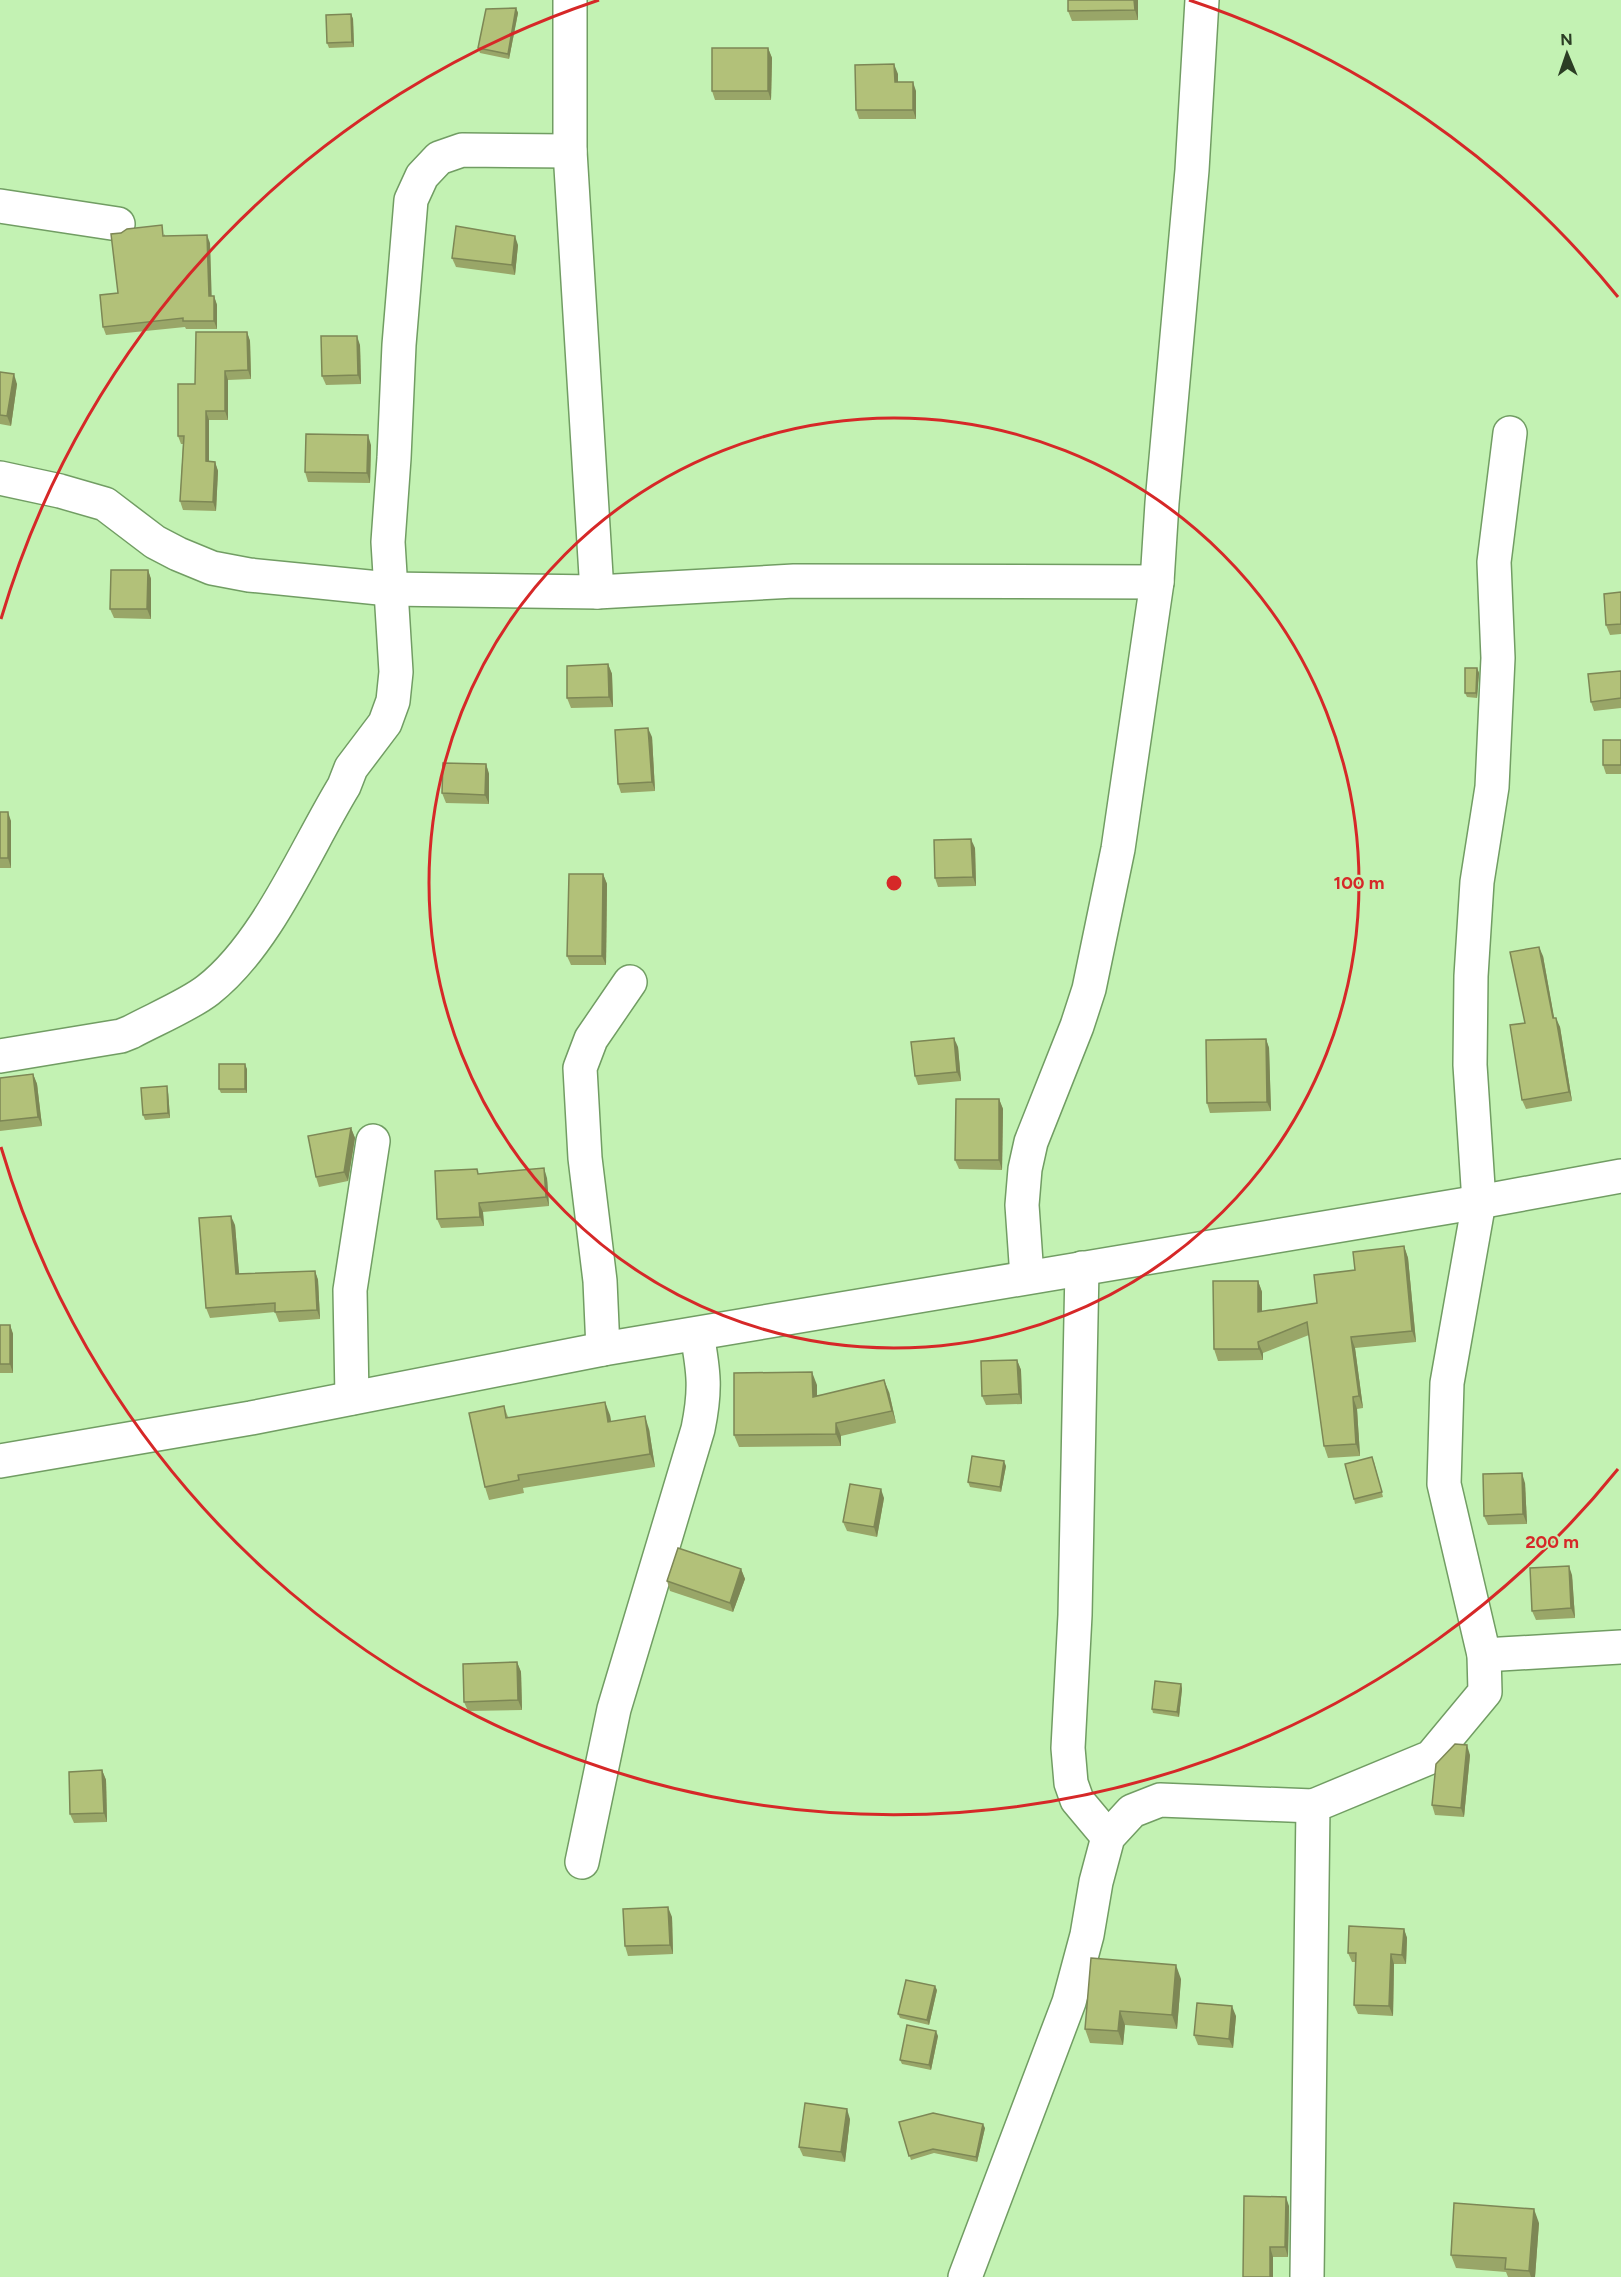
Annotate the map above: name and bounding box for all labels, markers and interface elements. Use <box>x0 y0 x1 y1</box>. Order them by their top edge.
north arrow <box>1537 24 1597 84</box>
text: N <box>1560 30 1573 49</box>
text: 100 m <box>1334 872 1384 894</box>
centre of rings <box>884 873 904 893</box>
text: 200 m <box>1525 1531 1579 1553</box>

